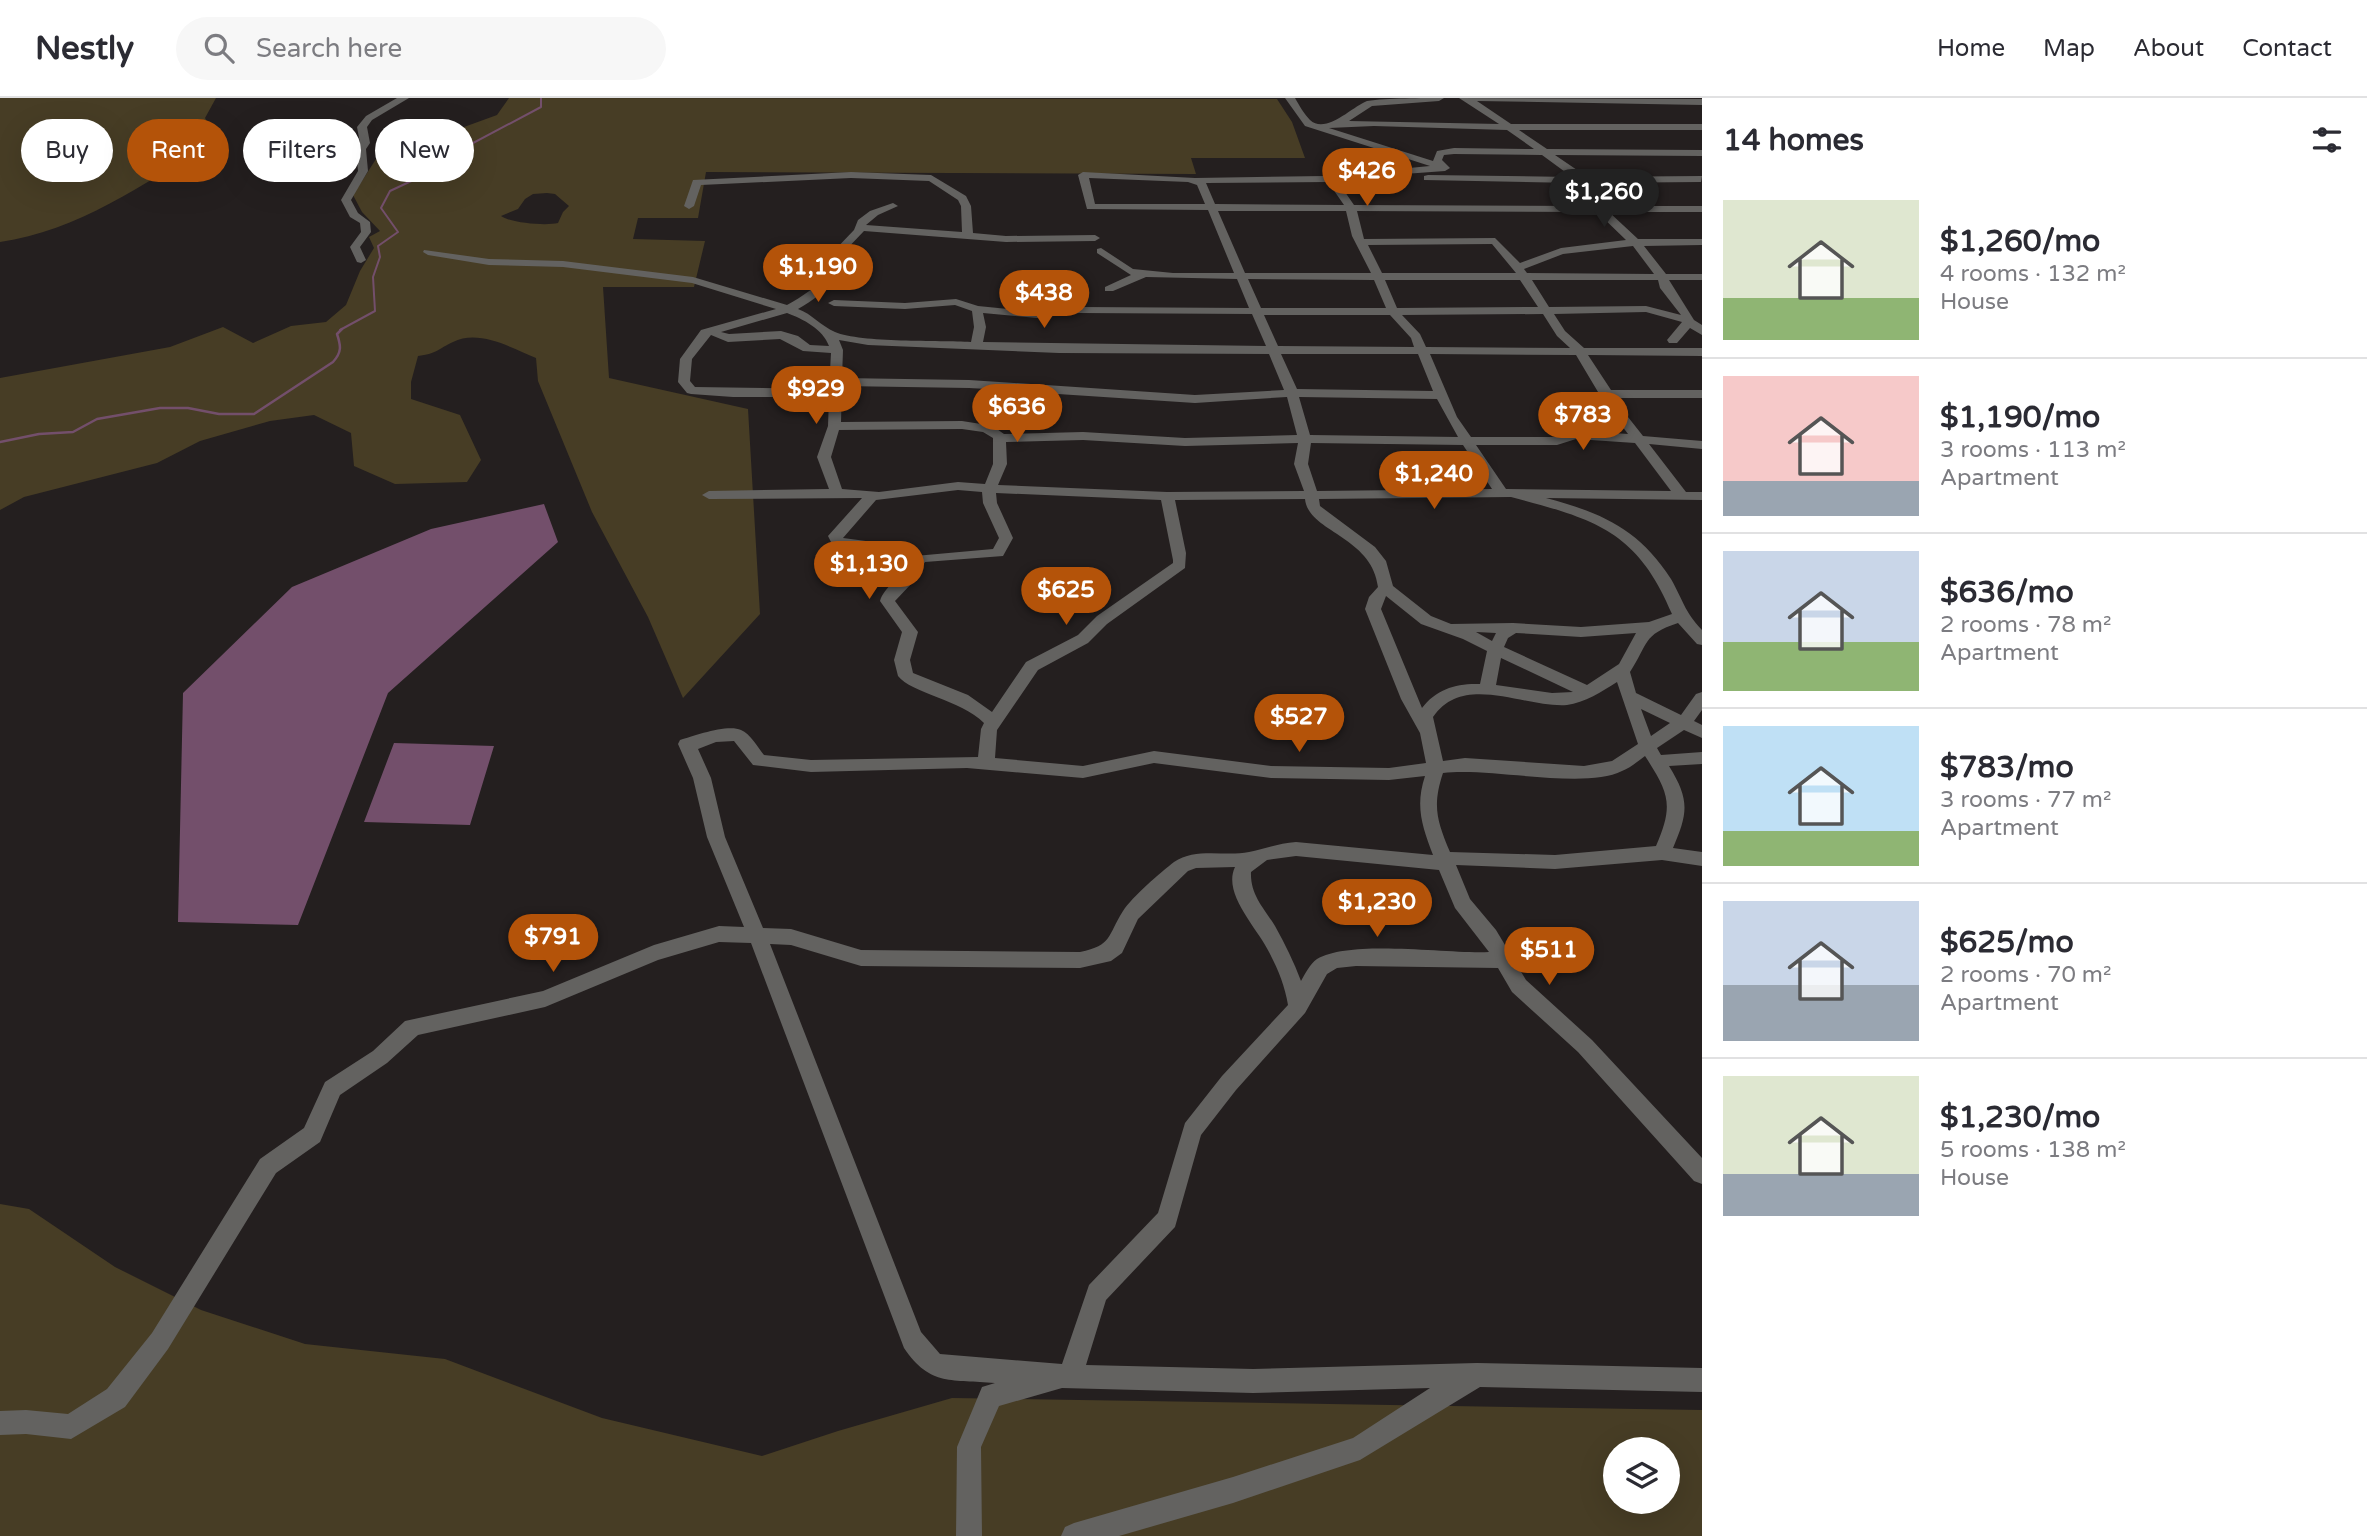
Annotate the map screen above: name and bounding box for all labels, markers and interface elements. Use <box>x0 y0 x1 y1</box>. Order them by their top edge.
search box <box>176 17 666 80</box>
text: Nestly <box>35 29 134 68</box>
icon: search <box>200 29 238 67</box>
text: Search here <box>256 33 402 64</box>
text: Home <box>1937 34 2005 63</box>
text: Map <box>2043 34 2095 63</box>
text: About <box>2133 34 2204 63</box>
text: Contact <box>2242 34 2332 63</box>
chip: Buy <box>21 119 113 182</box>
chip: Rent <box>127 119 229 182</box>
chip: Filters <box>243 119 361 182</box>
chip: New <box>375 119 474 182</box>
icon: filters <box>2308 121 2346 159</box>
text: 14 homes <box>1723 122 1864 159</box>
pin: $426 <box>1326 148 1408 208</box>
text: $426 <box>1338 157 1396 185</box>
pin: $1,260 <box>1547 170 1661 229</box>
text: $1,260 <box>1565 178 1643 206</box>
text: $1,260/mo <box>1940 223 2100 260</box>
icon: home <box>1779 228 1863 312</box>
pin: $1,190 <box>761 244 875 304</box>
text: $1,190 <box>779 253 857 281</box>
text: 4 rooms · 132 m² <box>1940 260 2126 288</box>
pin: $438 <box>1003 271 1085 330</box>
text: $438 <box>1015 279 1073 307</box>
text: House <box>1940 288 2009 316</box>
pin: $929 <box>775 366 857 426</box>
text: $929 <box>787 375 845 403</box>
pin: $636 <box>976 384 1058 444</box>
pin: $783 <box>1542 392 1624 452</box>
text: $636 <box>988 393 1046 421</box>
text: $1,190/mo <box>1940 399 2100 436</box>
text: $783 <box>1554 401 1612 429</box>
icon: home <box>1779 404 1863 488</box>
text: 3 rooms · 113 m² <box>1940 436 2126 464</box>
pin: $1,240 <box>1377 452 1491 511</box>
text: $1,240 <box>1395 460 1473 488</box>
text: Apartment <box>1940 464 2059 492</box>
pin: $1,130 <box>812 542 926 601</box>
text: $1,130 <box>830 550 908 578</box>
pin: $625 <box>1025 568 1107 627</box>
text: $636/mo <box>1940 574 2074 611</box>
text: $625 <box>1037 576 1095 604</box>
icon: home <box>1779 579 1863 663</box>
text: 2 rooms · 78 m² <box>1940 611 2111 639</box>
text: Apartment <box>1940 639 2059 667</box>
pin: $527 <box>1258 694 1340 754</box>
text: $527 <box>1270 703 1328 731</box>
text: $783/mo <box>1940 749 2074 786</box>
icon: home <box>1779 754 1863 838</box>
text: 3 rooms · 77 m² <box>1940 786 2111 814</box>
text: Apartment <box>1940 814 2059 842</box>
pin: $1,230 <box>1320 880 1434 939</box>
text: $1,230 <box>1338 888 1416 916</box>
pin: $791 <box>512 914 594 974</box>
text: $791 <box>524 923 582 951</box>
text: $625/mo <box>1940 924 2074 961</box>
pin: $511 <box>1508 928 1590 987</box>
icon: home <box>1779 929 1863 1013</box>
text: $511 <box>1520 936 1578 964</box>
text: 2 rooms · 70 m² <box>1940 961 2111 989</box>
text: Apartment <box>1940 989 2059 1017</box>
text: $1,230/mo <box>1940 1099 2100 1136</box>
icon: home <box>1779 1104 1863 1188</box>
text: 5 rooms · 138 m² <box>1940 1136 2126 1164</box>
text: House <box>1940 1164 2009 1192</box>
map controls <box>1603 1437 1680 1514</box>
button: layers <box>1603 1437 1680 1514</box>

